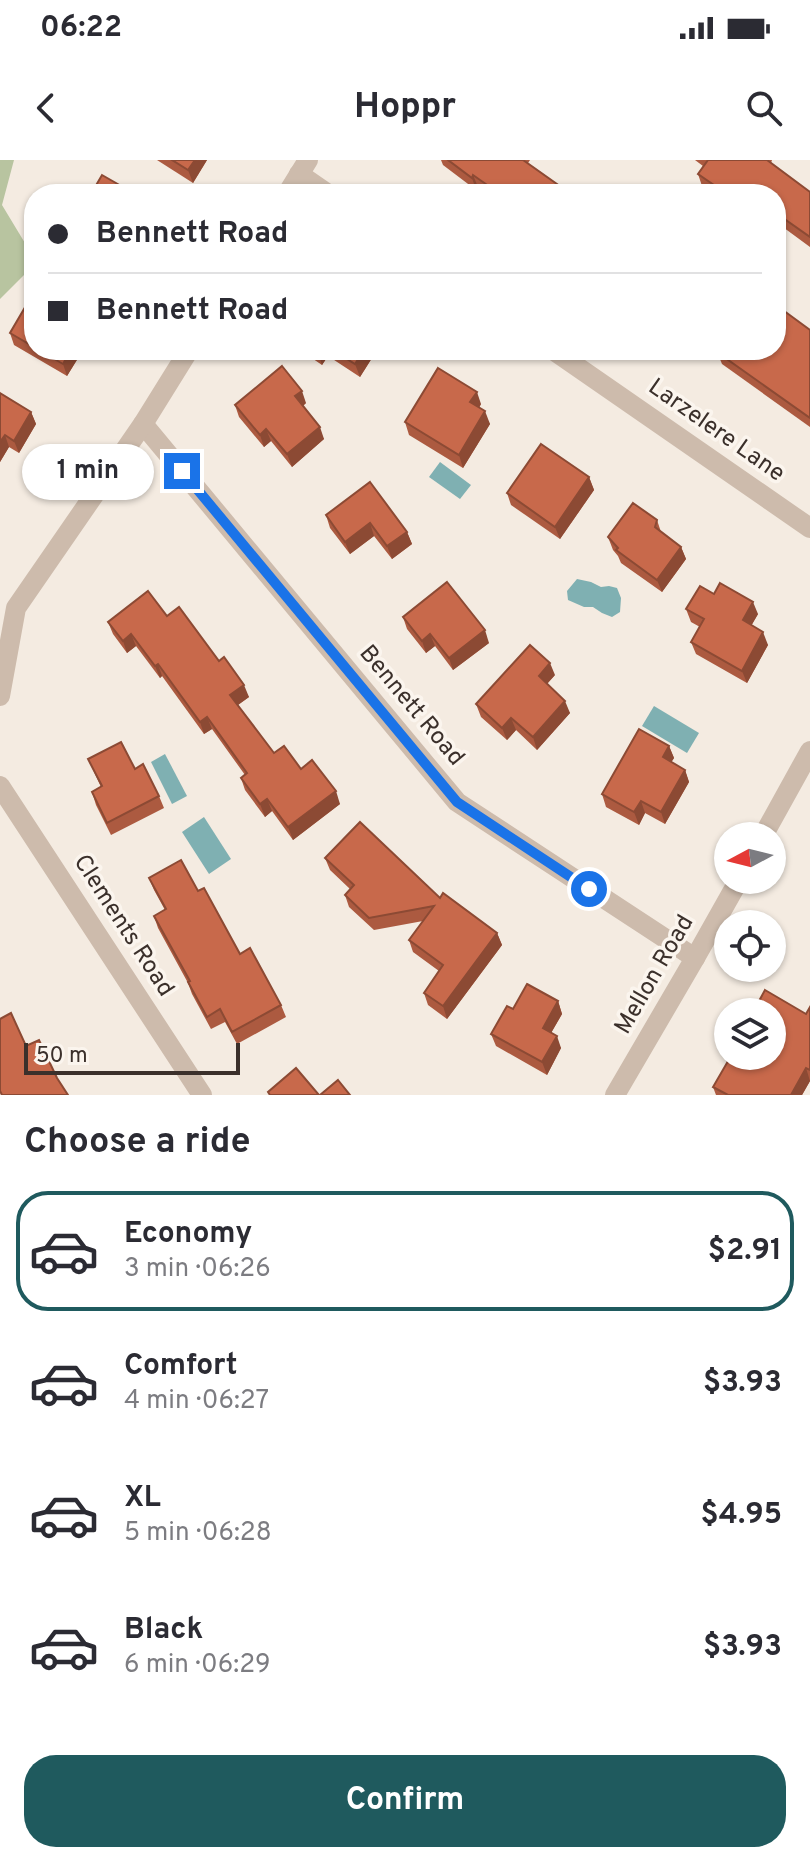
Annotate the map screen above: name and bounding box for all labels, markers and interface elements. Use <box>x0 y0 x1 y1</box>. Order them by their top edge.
text: 06:22 <box>40 10 122 47</box>
text: Hoppr <box>354 85 456 131</box>
icon: back <box>24 86 68 130</box>
icon: search <box>742 86 786 130</box>
text: Bennett Road <box>96 216 288 253</box>
text: Bennett Road <box>96 293 288 330</box>
street label: Larzelere Lane <box>642 373 790 489</box>
callout: 1 min <box>22 443 154 499</box>
route end <box>164 453 200 489</box>
text: 1 min <box>57 455 119 488</box>
street label: Bennett Road <box>352 639 470 773</box>
north arrow <box>714 822 786 894</box>
map controls <box>714 822 786 1070</box>
street label: Clements Road <box>66 849 180 1003</box>
route start <box>571 871 607 907</box>
street label: Mellon Road <box>609 910 701 1040</box>
button: locate <box>714 910 786 982</box>
button: layers <box>714 998 786 1070</box>
scale bar <box>24 1039 240 1075</box>
text: 50 m <box>36 1043 88 1070</box>
text: Choose a ride <box>24 1120 250 1166</box>
icon: car <box>28 1215 100 1287</box>
text: Economy <box>124 1216 252 1253</box>
text: $2.91 <box>708 1233 782 1270</box>
text: 3 min · 06:26 <box>124 1253 271 1286</box>
icon: car <box>28 1347 100 1419</box>
text: Comfort <box>124 1348 237 1385</box>
text: $3.93 <box>703 1365 782 1402</box>
text: 4 min · 06:27 <box>124 1385 269 1418</box>
icon: car <box>28 1479 100 1551</box>
text: XL <box>124 1480 161 1517</box>
text: $4.95 <box>701 1497 782 1534</box>
text: 5 min · 06:28 <box>124 1517 272 1550</box>
icon: car <box>28 1611 100 1683</box>
text: Black <box>124 1612 203 1649</box>
text: $3.93 <box>703 1629 782 1666</box>
text: 6 min · 06:29 <box>124 1649 271 1682</box>
button: Confirm <box>24 1755 786 1847</box>

